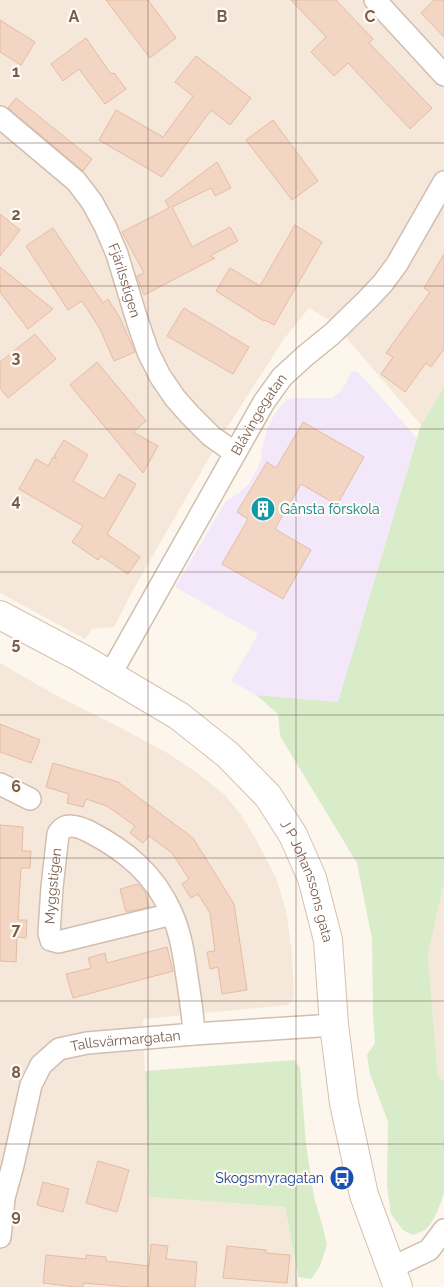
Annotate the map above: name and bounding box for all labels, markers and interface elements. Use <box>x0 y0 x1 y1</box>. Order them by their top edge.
text: A <box>69 7 80 26</box>
text: B <box>217 7 228 26</box>
text: C <box>365 7 376 26</box>
text: 1 <box>12 62 20 81</box>
text: 2 <box>11 205 21 224</box>
street label: Fjärilsstigen <box>105 241 144 320</box>
text: 3 <box>12 348 21 367</box>
street label: Blåvingegatan <box>228 371 290 458</box>
text: 4 <box>11 491 21 510</box>
building icon: Gånsta förskola <box>250 496 276 522</box>
place label: Gånsta förskola <box>280 501 380 517</box>
text: 5 <box>12 634 21 653</box>
text: 6 <box>11 777 21 796</box>
street label: J P Johanssons gata <box>277 817 336 944</box>
street label: Myggstigen <box>42 847 64 925</box>
text: 7 <box>12 920 21 939</box>
street label: Tallsvärmargatan <box>69 1027 181 1054</box>
text: 8 <box>11 1063 21 1082</box>
bus stop icon: Skogsmyragatan <box>329 1165 355 1191</box>
place label: Skogsmyragatan <box>215 1170 324 1186</box>
text: 9 <box>11 1206 21 1225</box>

